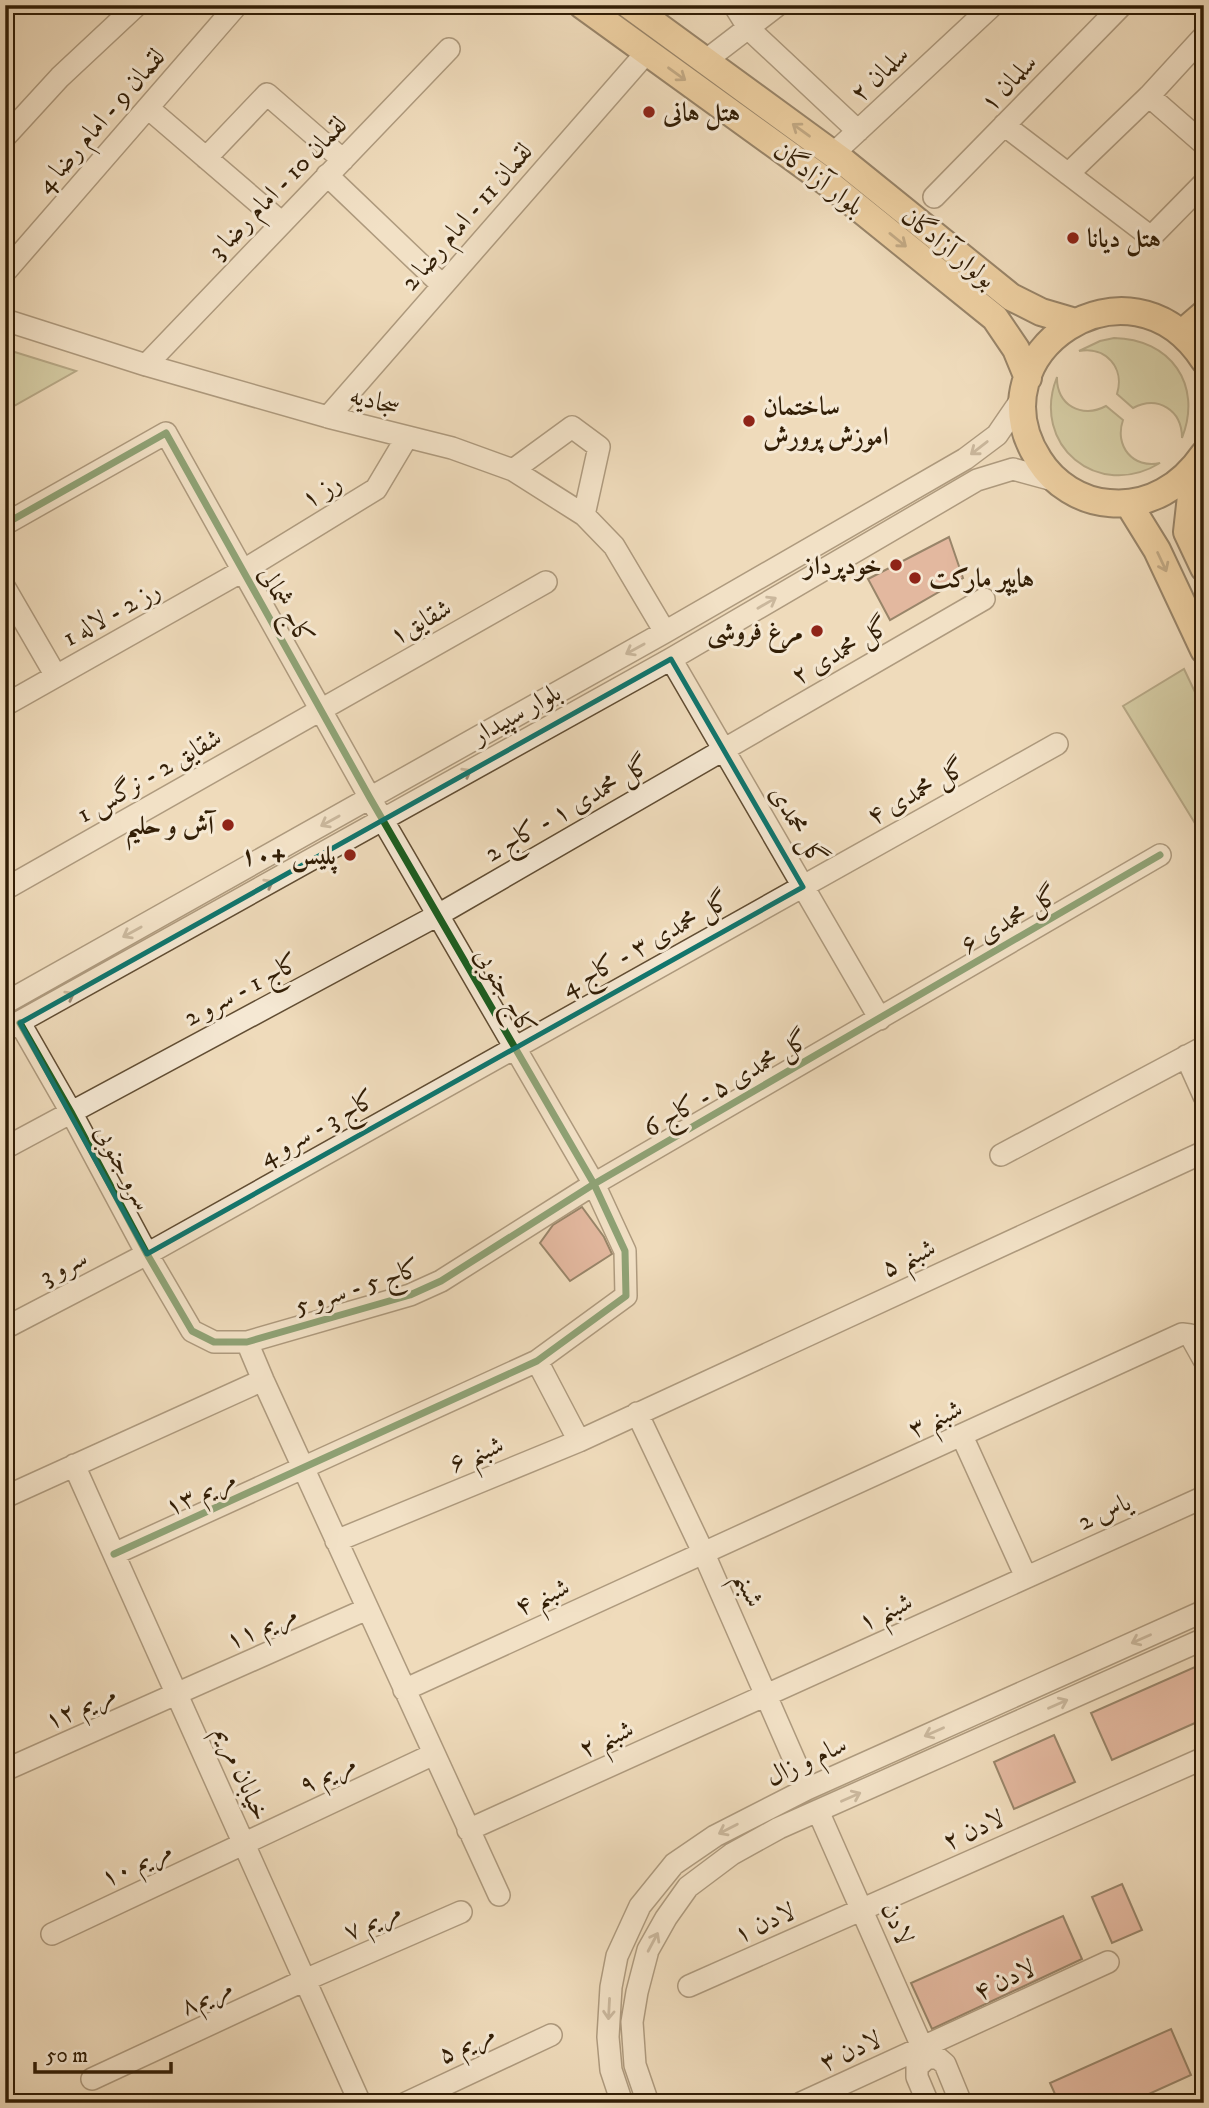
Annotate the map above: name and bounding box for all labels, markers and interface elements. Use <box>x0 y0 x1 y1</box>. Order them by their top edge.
street label: سلمان ۲ <box>844 39 916 110</box>
street label: لقمان 9 - امام رضا 4 <box>29 42 177 204</box>
street label: سلمان ۱ <box>973 47 1045 119</box>
one-way arrow <box>667 67 686 81</box>
place label: هتل هانی <box>662 97 740 131</box>
marker: هتل هانی <box>641 104 657 120</box>
street label: لقمان 10 - امام رضا 3 <box>201 109 358 270</box>
one-way arrow <box>792 123 811 138</box>
street label: بلوار آزادگان <box>766 135 870 224</box>
street label: لقمان 11 - امام رضا 2 <box>394 136 544 301</box>
street label: بولوار آزادگان <box>894 200 1002 296</box>
place label: هتل دیانا <box>1087 223 1161 257</box>
marker: هتل دیانا <box>1065 230 1081 246</box>
one-way arrow <box>888 232 906 247</box>
street label: سجادیه <box>346 379 403 424</box>
place label: ساختمان اموزش پرورش <box>763 391 889 454</box>
marker: ساختمان اموزش پرورش <box>741 413 757 429</box>
one-way arrow <box>971 440 989 455</box>
street label: رز ۱ <box>295 466 348 516</box>
place label: خودپرداز <box>801 550 882 583</box>
one-way arrow <box>1156 551 1170 572</box>
marker: خودپرداز <box>888 557 904 573</box>
street label: کاج شمالی <box>245 560 321 654</box>
place label: هایپر مارکت <box>929 563 1034 596</box>
marker: هایپر مارکت <box>907 570 923 586</box>
street label: رز 2 - لاله 1 <box>57 574 166 655</box>
street label: شقایق۱ <box>384 592 458 653</box>
one-way arrow <box>756 595 776 609</box>
street label: گل محمدی ۲ <box>786 610 896 693</box>
place label: مرغ فروشی <box>707 616 803 653</box>
marker: مرغ فروشی <box>809 623 825 639</box>
one-way arrow <box>625 642 645 656</box>
street label: بلوار سپیدار <box>464 676 567 754</box>
street label: شقایق 2 - نرگس 1 <box>71 722 228 831</box>
street label: گل محمدی ۱ - کاج 2 <box>479 749 659 875</box>
street label: گل محمدی ۴ <box>861 752 972 833</box>
one-way arrow <box>452 768 472 782</box>
street label: گل محمدی <box>762 780 834 872</box>
place label: آش و حلیم <box>126 809 217 851</box>
one-way arrow <box>320 815 341 828</box>
marker: آش و حلیم <box>220 817 236 833</box>
place label: پلیس +۱۰ <box>241 840 338 874</box>
marker: پلیس +۱۰ <box>342 847 358 863</box>
one-way arrow <box>253 879 273 893</box>
street label: گل محمدی ۶ <box>955 879 1065 962</box>
street label: گل محمدی ۳ - کاج 4 <box>556 884 739 1010</box>
one-way arrow <box>122 925 142 939</box>
street label: کاج جنوبی <box>461 942 543 1045</box>
street label: کاج 1 - سرو 2 <box>178 946 308 1040</box>
one-way arrow <box>55 991 75 1005</box>
street label: گل محمدی ۵ - کاج 6 <box>638 1023 819 1150</box>
street label: کاج 3 - سرو 4 <box>254 1083 385 1179</box>
street label: سرو جنوبی <box>85 1119 159 1217</box>
street label: شبنم ۵ <box>876 1231 945 1292</box>
street label: سرو 3 <box>34 1242 93 1293</box>
street label: کاج 5 - سرو 5 <box>291 1252 426 1329</box>
street label: شبنم ۳ <box>903 1392 972 1453</box>
street label: شبنم ۶ <box>444 1429 512 1488</box>
street label: مریم ۱۳ <box>160 1463 244 1529</box>
street label: یاس 2 <box>1073 1485 1138 1539</box>
street label: شبنم <box>719 1567 771 1616</box>
street label: شبنم ۴ <box>510 1571 578 1631</box>
street label: شبنم ۱ <box>853 1585 922 1646</box>
street label: مریم ۱۱ <box>221 1597 305 1662</box>
one-way arrow <box>1131 1633 1153 1646</box>
street label: مریم ۱۲ <box>40 1677 124 1742</box>
one-way arrow <box>1047 1697 1069 1710</box>
street label: شبنم ۲ <box>574 1713 642 1773</box>
street label: خیابان مریم <box>202 1721 277 1828</box>
one-way arrow <box>924 1726 945 1739</box>
street label: سام و زال <box>761 1728 855 1799</box>
street label: مریم ۹ <box>294 1747 364 1806</box>
one-way arrow <box>840 1790 861 1803</box>
street label: لادن ۲ <box>938 1802 1010 1858</box>
one-way arrow <box>718 1823 739 1837</box>
street label: مریم ۱۰ <box>96 1834 180 1900</box>
street label: مریم ۷ <box>339 1894 409 1953</box>
street label: لادن ۱ <box>729 1895 801 1951</box>
street label: لادن <box>873 1897 921 1950</box>
one-way arrow <box>647 1932 661 1953</box>
street label: لادن ۴ <box>969 1952 1041 2009</box>
street label: مریم۸ <box>175 1971 240 2028</box>
one-way arrow <box>602 1998 615 2020</box>
street label: مریم ۵ <box>433 2017 503 2076</box>
street label: لادن ۳ <box>815 2023 887 2079</box>
scale bar <box>35 2031 172 2075</box>
text: 50 m <box>46 2043 88 2069</box>

